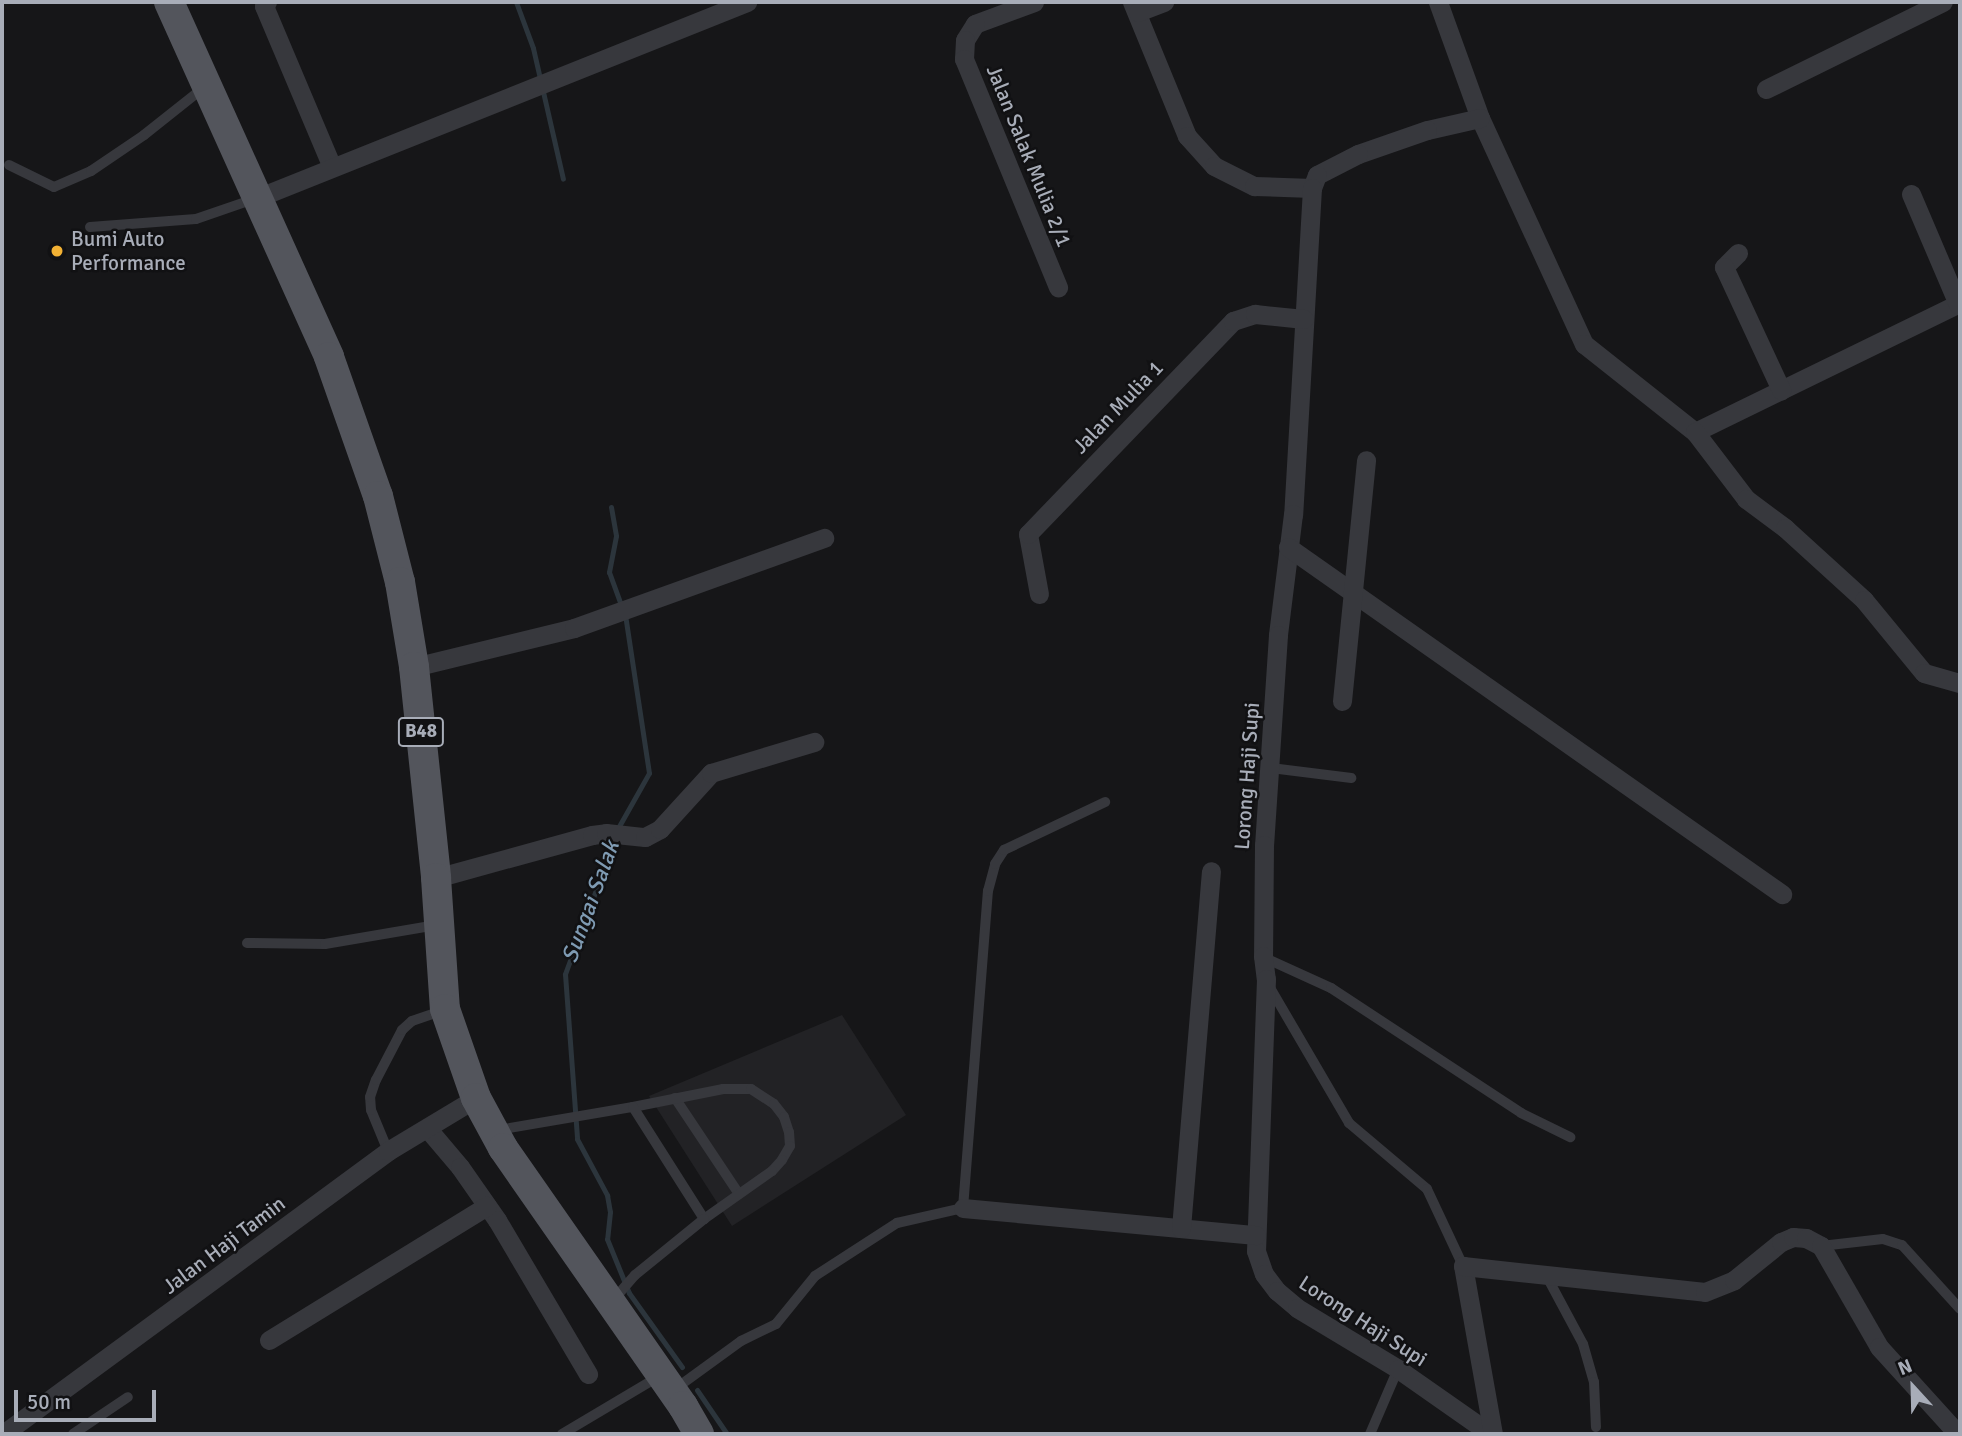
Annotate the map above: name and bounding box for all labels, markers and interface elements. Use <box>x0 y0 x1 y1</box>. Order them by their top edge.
street label: Jalan Salak Mulia 2/1 <box>981 61 1077 251</box>
place label: Bumi Auto Performance <box>71 226 186 276</box>
marker: Bumi Auto Performance <box>49 243 65 259</box>
street label: Jalan Mulia 1 <box>1068 355 1168 459</box>
street label: Lorong Haji Supi <box>1229 701 1265 851</box>
road number: B48 <box>396 716 446 748</box>
water label: Sungai Salak <box>556 837 626 967</box>
street label: Jalan Haji Tamin <box>158 1191 290 1299</box>
street label: Lorong Haji Supi <box>1294 1270 1432 1372</box>
north arrow <box>1878 1352 1948 1422</box>
text: N <box>1895 1354 1916 1381</box>
scale bar <box>18 1376 159 1420</box>
text: 50 m <box>27 1389 71 1415</box>

